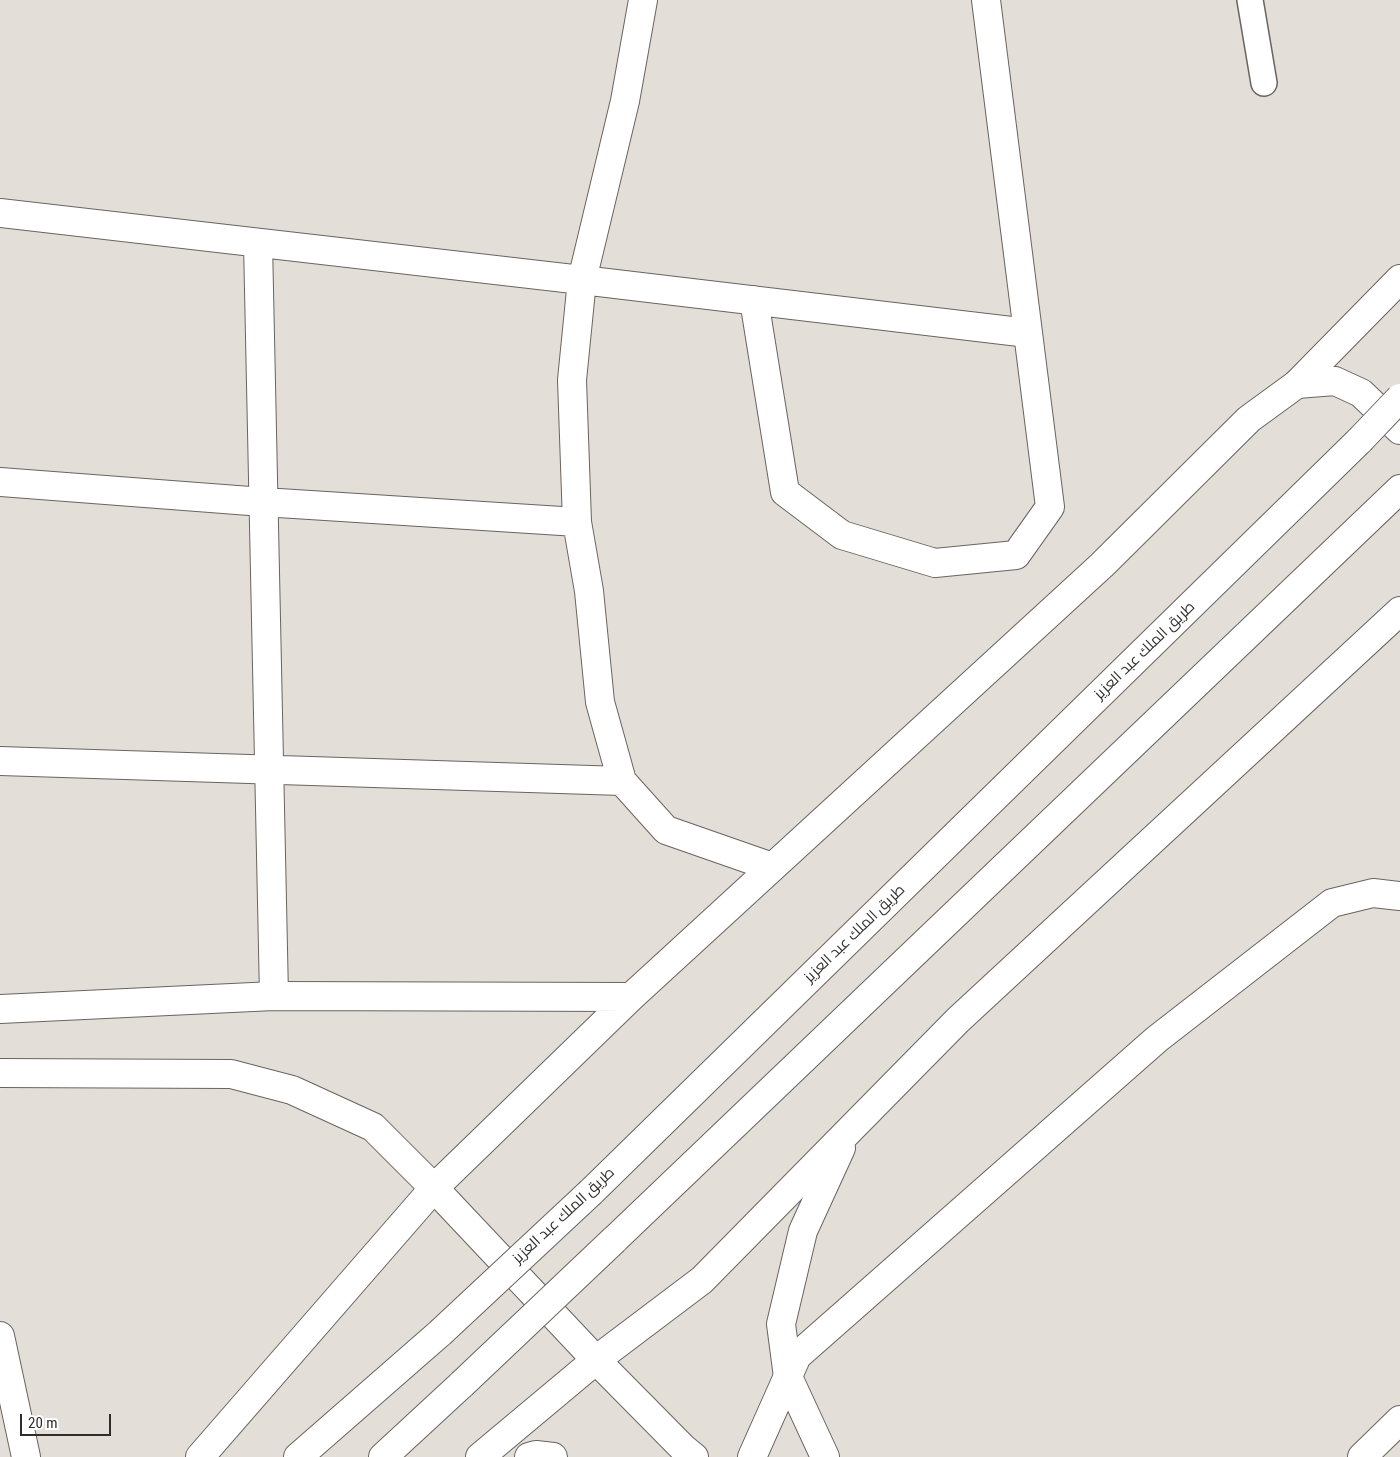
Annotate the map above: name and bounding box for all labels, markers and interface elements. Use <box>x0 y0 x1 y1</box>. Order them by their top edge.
street label: طريق الملك عبد العزيز <box>1091 598 1199 704</box>
street label: طريق الملك عبد العزيز <box>801 881 909 987</box>
street label: طريق الملك عبد العزيز <box>509 1164 619 1268</box>
scale bar <box>22 1404 114 1436</box>
text: 20 m <box>28 1414 58 1432</box>

